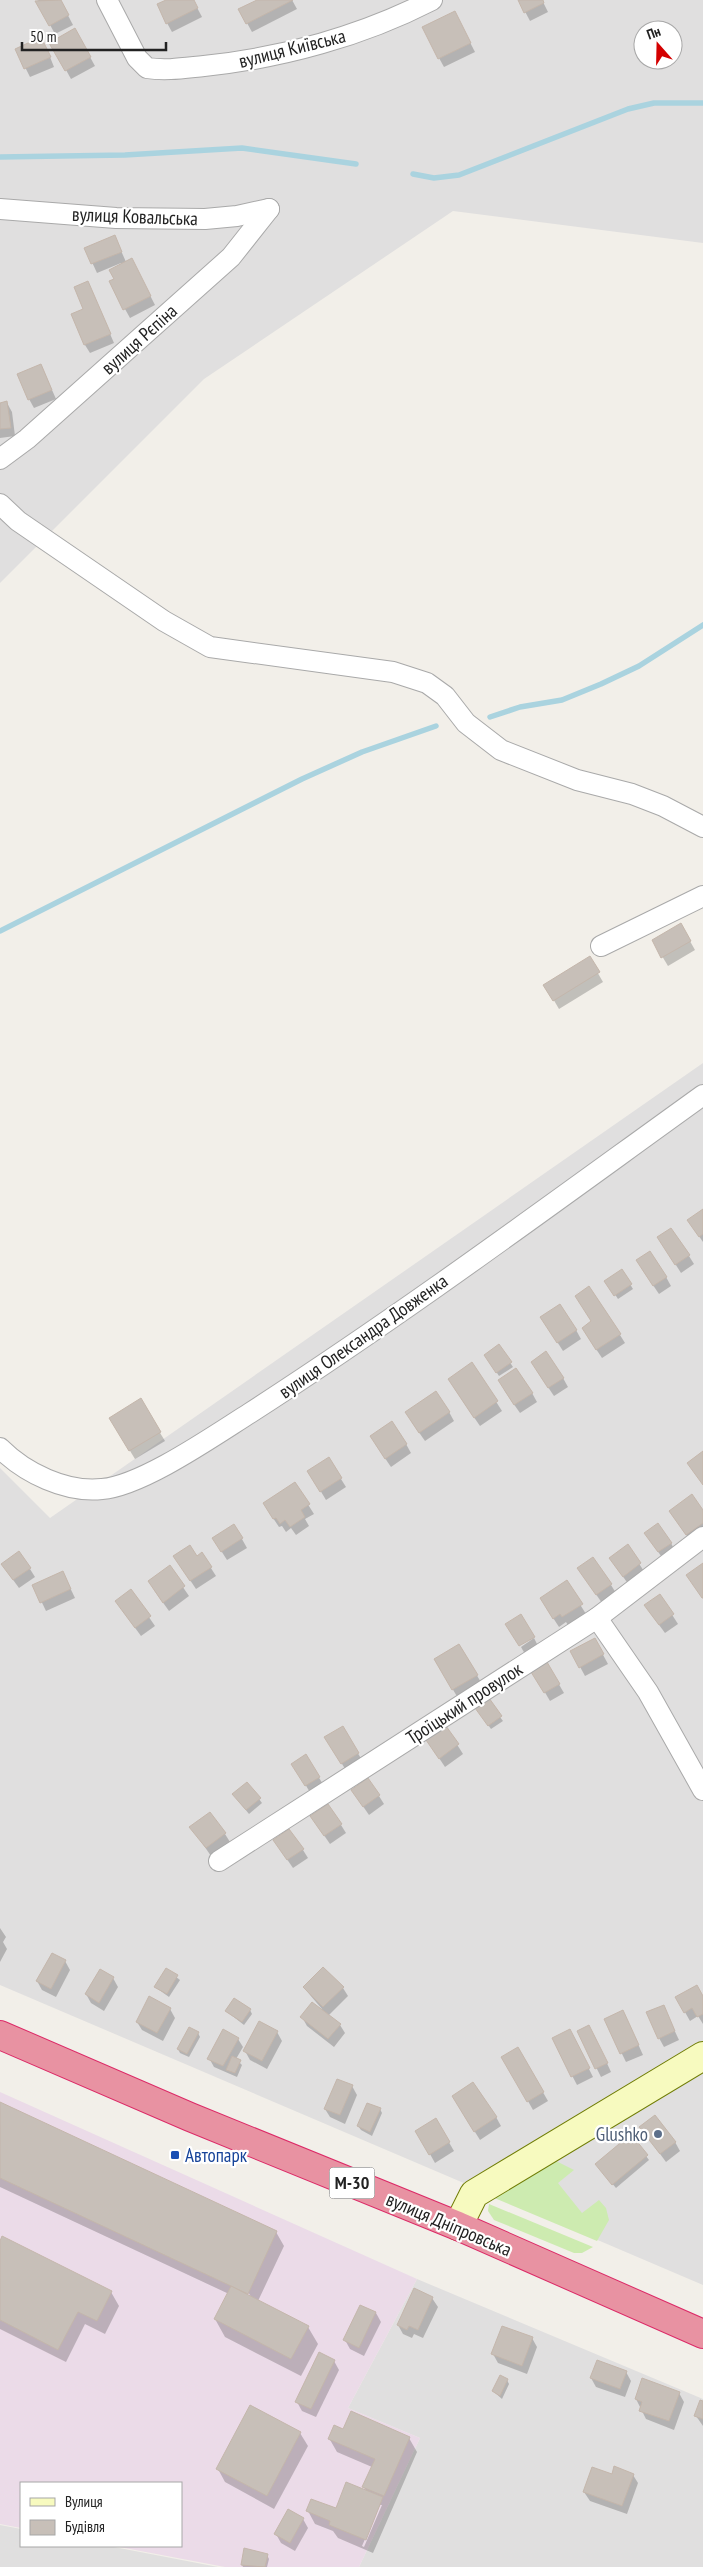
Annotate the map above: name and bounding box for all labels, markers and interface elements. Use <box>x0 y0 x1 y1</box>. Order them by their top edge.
scale bar <box>22 20 166 52</box>
north arrow <box>633 20 683 70</box>
text: Пн <box>644 22 663 44</box>
street label: вулиця Київська <box>236 23 348 73</box>
text: 50 m <box>30 27 56 46</box>
street label: вулиця Ковальська <box>72 202 198 230</box>
street label: вулиця Рєпіна <box>96 299 182 379</box>
street label: вулиця Олександра Довженка <box>274 1269 452 1403</box>
street label: Троїцький провулок <box>401 1656 527 1749</box>
place label: Glushko <box>596 2122 648 2146</box>
marker: Glushko <box>652 2128 664 2140</box>
place label: Автопарк <box>185 2143 248 2167</box>
marker: Автопарк <box>169 2149 181 2161</box>
road number: М-30 <box>330 2168 374 2198</box>
street label: вулиця Дніпровська <box>383 2187 515 2261</box>
legend <box>20 2482 182 2547</box>
text: Вулиця <box>65 2492 103 2511</box>
text: Будівля <box>65 2517 105 2536</box>

